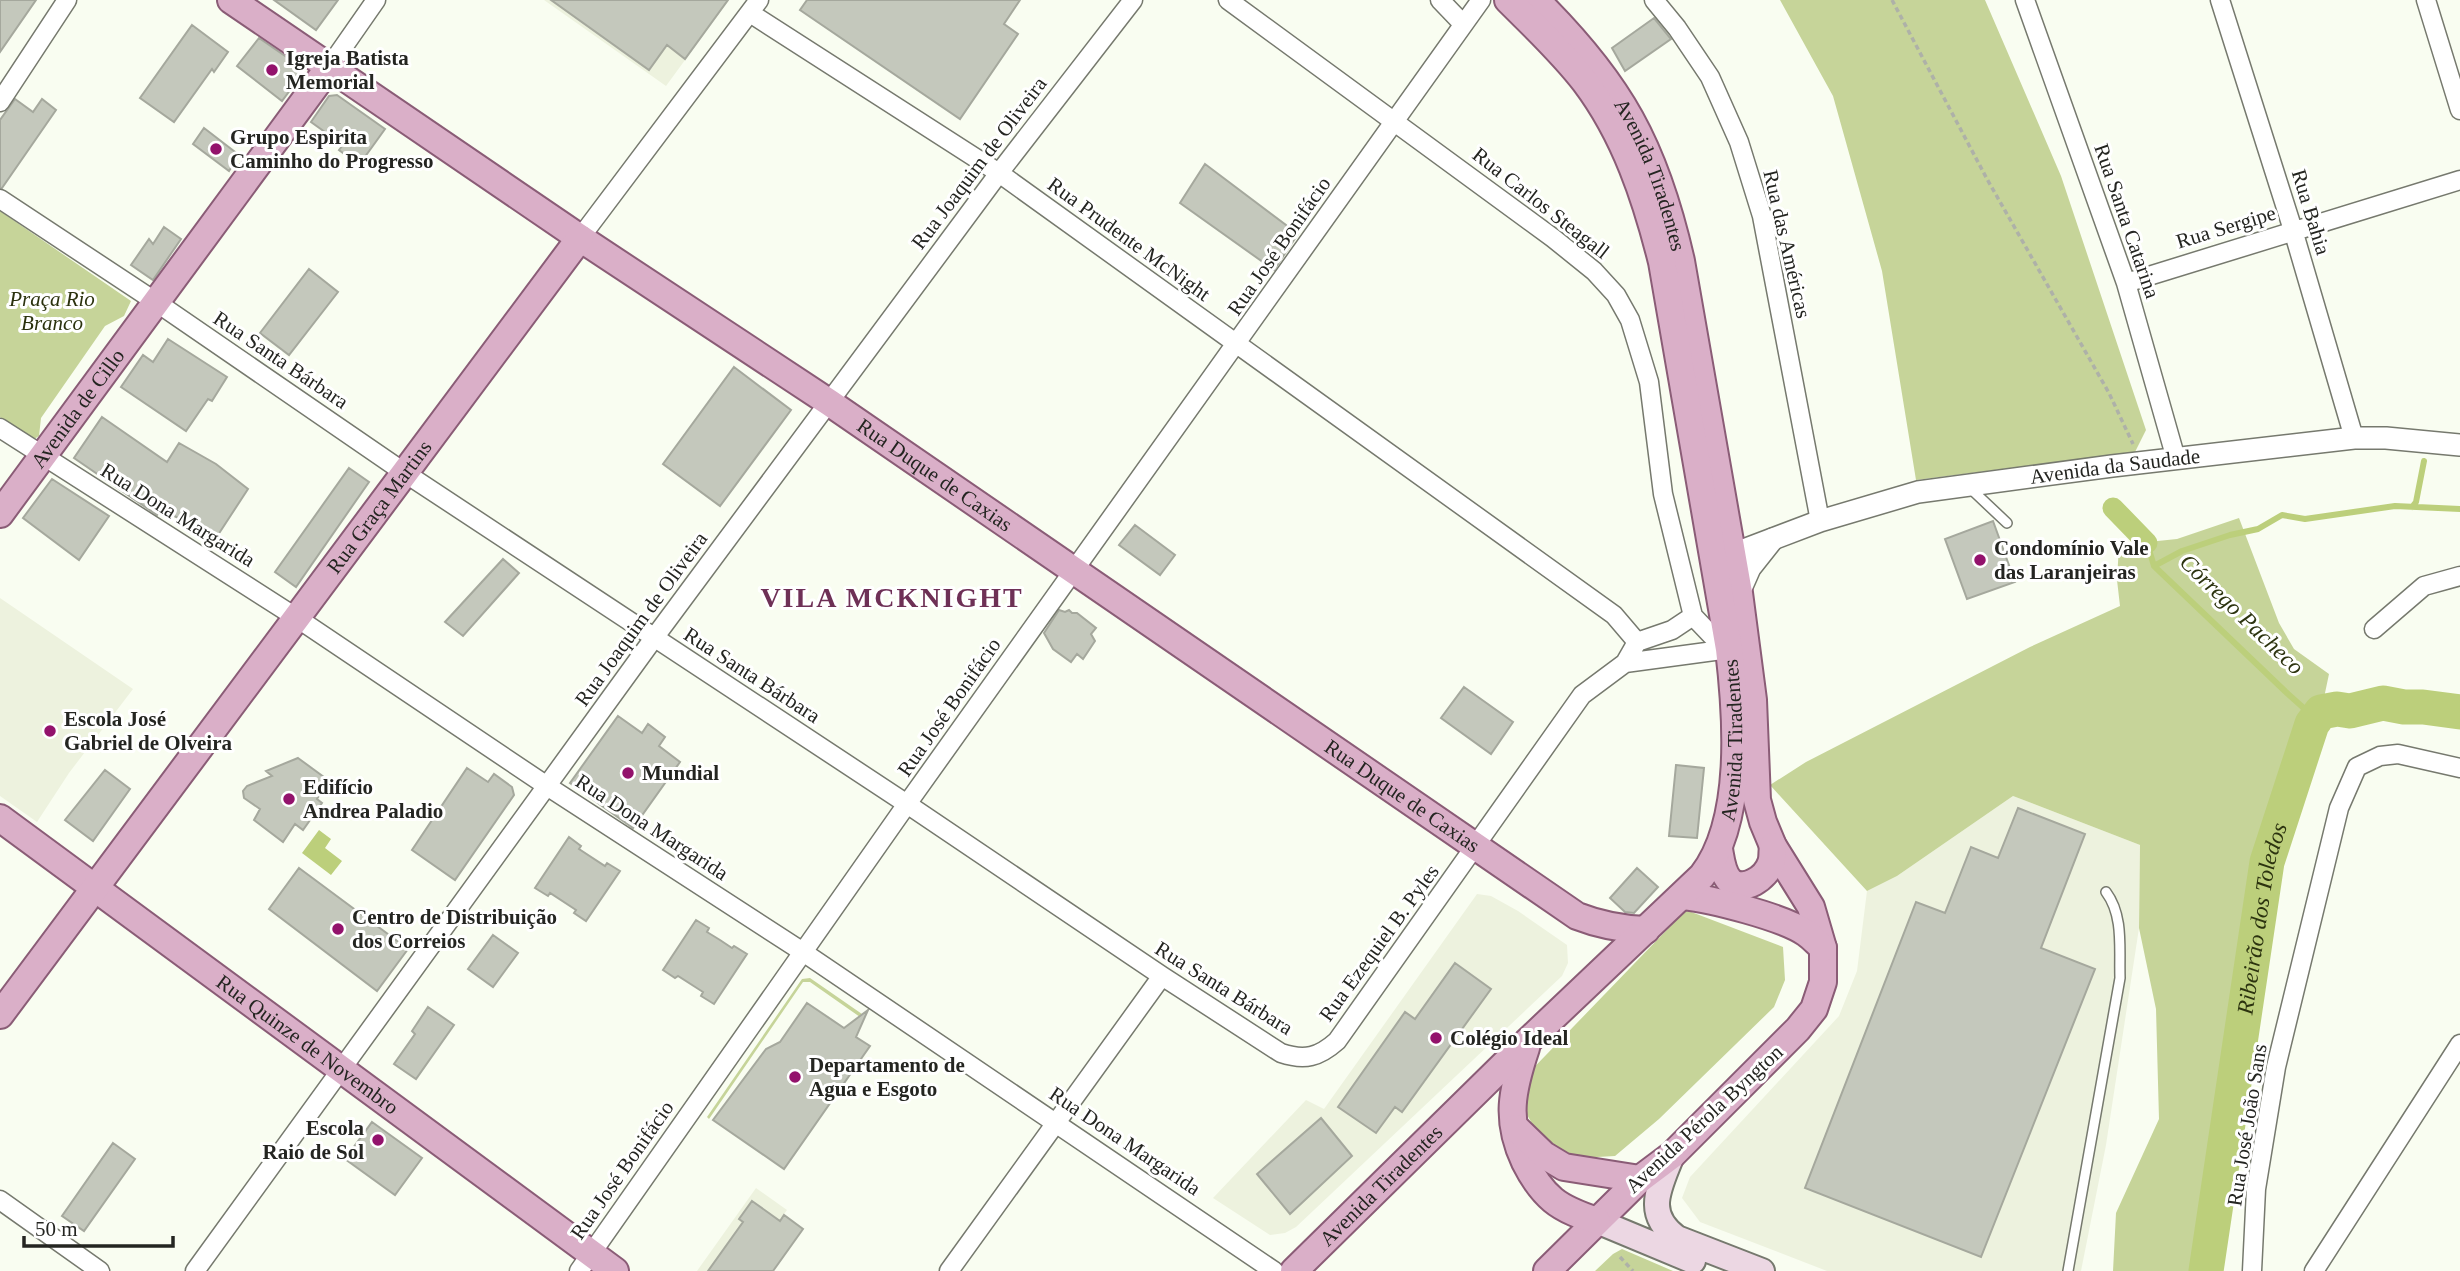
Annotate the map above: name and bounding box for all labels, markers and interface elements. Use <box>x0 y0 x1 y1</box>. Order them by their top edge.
place label: Igreja Batista Memorial <box>286 46 409 94</box>
marker: Igreja Batista Memorial <box>264 62 280 78</box>
street label: Rua Joaquim de Oliveira <box>906 72 1052 254</box>
street label: Avenida Tiradentes <box>1609 94 1690 253</box>
place label: Grupo Espirita Caminho do Progresso <box>230 125 433 173</box>
street label: Rua Santa Catarina <box>2089 140 2165 302</box>
marker: Grupo Espirita Caminho do Progresso <box>208 141 224 157</box>
street label: Rua Carlos Steagall <box>1468 142 1614 264</box>
street label: Rua Bahia <box>2287 166 2336 258</box>
street label: Rua das Américas <box>1758 167 1816 321</box>
street label: Rua Prudente McNight <box>1043 172 1215 306</box>
street label: Rua José Bonifácio <box>1222 172 1336 320</box>
street label: Rua Sergipe <box>2173 200 2279 254</box>
park label: Praça Rio Branco <box>8 287 95 335</box>
street label: Rua Santa Bárbara <box>209 306 354 414</box>
street label: Avenida de Cillo <box>26 344 129 473</box>
street label: Rua Duque de Caxias <box>853 413 1017 536</box>
street label: Rua Graça Martins <box>322 436 437 578</box>
street label: Avenida da Saudade <box>2029 444 2201 489</box>
street label: Rua Dona Margarida <box>97 458 260 572</box>
street label: Rua Joaquim de Oliveira <box>570 527 713 711</box>
place label: Condomínio Vale das Laranjeiras <box>1994 536 2149 584</box>
water label: Córrego Pacheco <box>2175 549 2309 680</box>
marker: Condomínio Vale das Laranjeiras <box>1972 552 1988 568</box>
district label: VILA MCKNIGHT <box>760 582 1024 613</box>
street label: Rua Santa Bárbara <box>679 622 825 728</box>
street label: Rua José Bonifácio <box>892 633 1006 781</box>
street label: Avenida Tiradentes <box>1715 658 1747 824</box>
place label: Escola José Gabriel de Olveira <box>64 707 232 755</box>
marker: Escola José Gabriel de Olveira <box>42 723 58 739</box>
street label: Rua Duque de Caxias <box>1320 734 1484 857</box>
place label: Mundial <box>642 761 719 785</box>
marker: Mundial <box>620 765 636 781</box>
street label: Rua Dona Margarida <box>571 769 733 886</box>
place label: Edifício Andrea Paladio <box>303 775 443 823</box>
marker: Edifício Andrea Paladio <box>281 791 297 807</box>
water label: Ribeirão dos Toledos <box>2232 819 2292 1017</box>
street label: Rua Ezequiel B. Pyles <box>1314 860 1444 1026</box>
place label: Centro de Distribuição dos Correios <box>352 905 557 953</box>
marker: Centro de Distribuição dos Correios <box>330 921 346 937</box>
street label: Rua Santa Bárbara <box>1151 936 1298 1040</box>
street label: Rua Quinze de Novembro <box>212 970 403 1119</box>
place label: Colégio Ideal <box>1450 1026 1569 1050</box>
marker: Colégio Ideal <box>1428 1030 1444 1046</box>
street label: Avenida Pérola Byngton <box>1620 1040 1788 1198</box>
street label: Rua José João Sans <box>2222 1042 2272 1208</box>
place label: Departamento de Agua e Esgoto <box>809 1053 965 1101</box>
marker: Departamento de Agua e Esgoto <box>787 1069 803 1085</box>
street label: Rua Dona Margarida <box>1045 1082 1206 1201</box>
street label: Rua José Bonifácio <box>565 1096 679 1244</box>
place label: Escola Raio de Sol <box>262 1116 364 1164</box>
street label: Avenida Tiradentes <box>1315 1120 1447 1251</box>
marker: Escola Raio de Sol <box>370 1132 386 1148</box>
scale bar <box>24 1204 173 1248</box>
text: 50 m <box>35 1217 78 1241</box>

